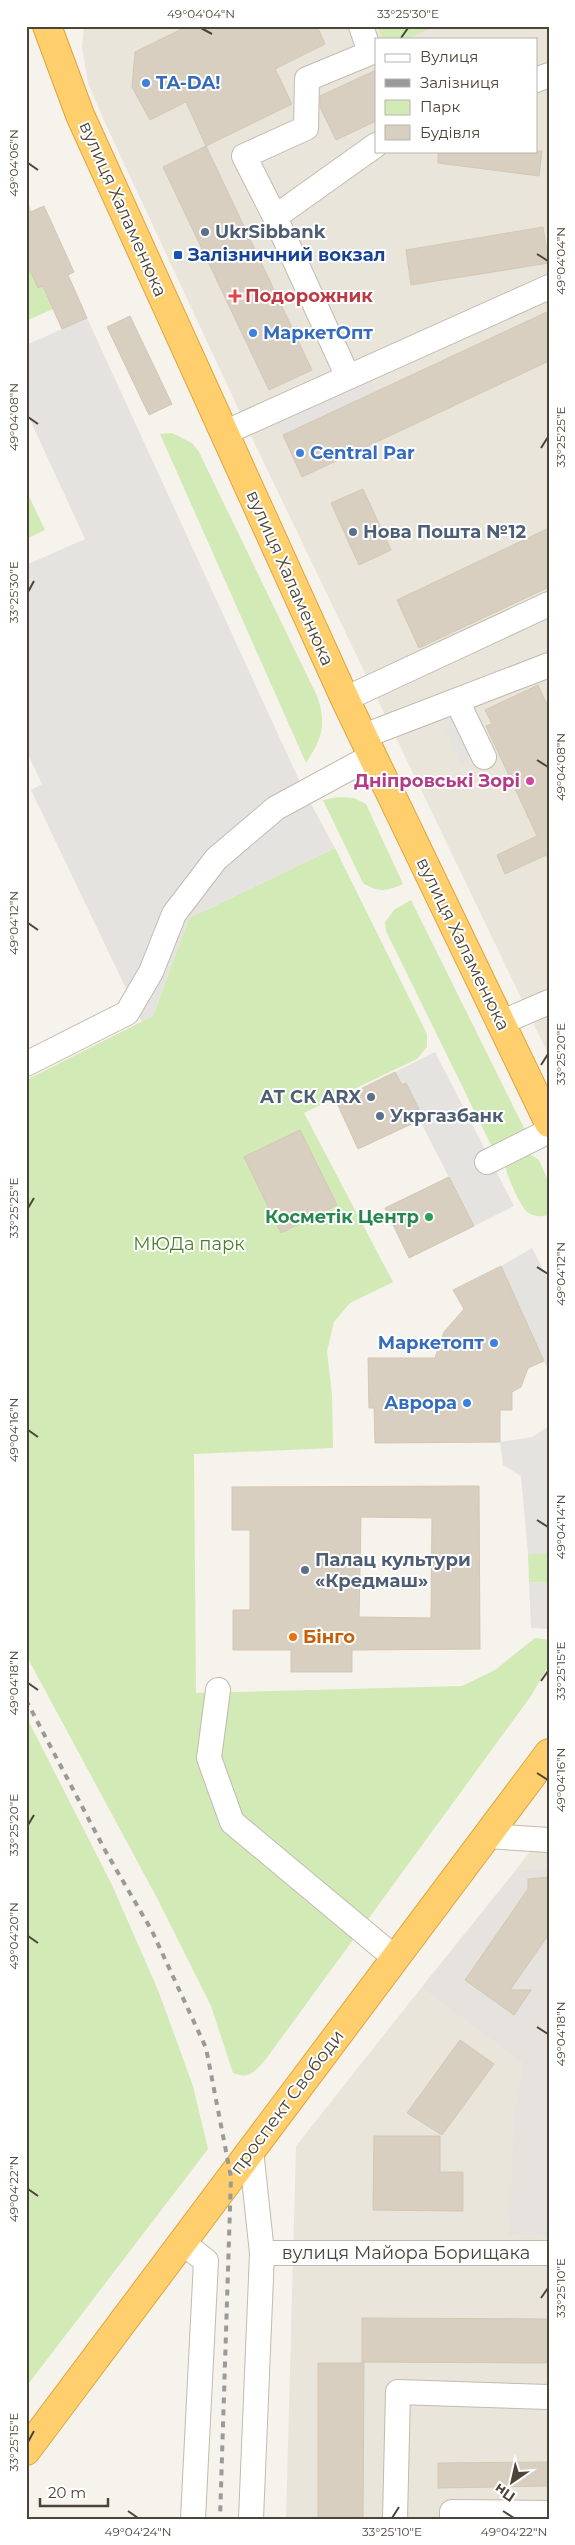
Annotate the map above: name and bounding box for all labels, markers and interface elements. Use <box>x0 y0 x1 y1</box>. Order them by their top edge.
text: 49°04'04"N <box>167 6 235 21</box>
text: 33°25'30"E <box>377 6 439 21</box>
legend <box>375 38 538 152</box>
text: Вулиця <box>420 47 478 66</box>
place label: TA-DA! <box>156 72 221 94</box>
text: Залізниця <box>420 73 499 92</box>
marker: TA-DA! <box>140 77 152 89</box>
text: Парк <box>420 97 460 116</box>
street label: вулиця Халаменюка <box>74 118 172 300</box>
text: Будівля <box>420 123 480 142</box>
text: 49°04'06"N <box>6 129 21 197</box>
place label: UkrSibbank <box>215 221 326 243</box>
marker: UkrSibbank <box>199 226 211 238</box>
text: 49°04'04"N <box>553 227 568 295</box>
place label: Залізничний вокзал <box>187 244 386 266</box>
marker: Залізничний вокзал <box>172 249 184 261</box>
place label: Подорожник <box>245 285 373 307</box>
marker: Подорожник <box>229 290 241 302</box>
place label: МаркетОпт <box>263 322 373 344</box>
marker: МаркетОпт <box>247 327 259 339</box>
text: 49°04'08"N <box>6 383 21 451</box>
text: 33°25'25"E <box>553 406 568 468</box>
place label: Central Par <box>310 442 415 464</box>
marker: Central Par <box>294 447 306 459</box>
street label: вулиця Халаменюка <box>241 487 339 669</box>
place label: Нова Пошта №12 <box>363 521 526 543</box>
marker: Нова Пошта №12 <box>347 526 359 538</box>
text: 33°25'30"E <box>6 561 21 623</box>
text: 49°04'08"N <box>553 733 568 801</box>
place label: Дніпровські Зорі <box>354 770 520 792</box>
marker: Дніпровські Зорі <box>524 775 536 787</box>
street label: вулиця Халаменюка <box>411 854 515 1034</box>
text: 49°04'12"N <box>6 891 21 955</box>
text: 33°25'20"E <box>553 1023 568 1085</box>
place label: АТ СК ARX <box>260 1086 361 1108</box>
marker: АТ СК ARX <box>365 1091 377 1103</box>
place label: Укргазбанк <box>390 1105 504 1127</box>
marker: Укргазбанк <box>374 1110 386 1122</box>
text: 33°25'25"E <box>6 1177 21 1239</box>
place label: Косметік Центр <box>265 1206 419 1228</box>
marker: Косметік Центр <box>423 1211 435 1223</box>
park label: МЮДа парк <box>133 1233 245 1255</box>
text: 49°04'12"N <box>553 1242 568 1306</box>
place label: Маркетопт <box>378 1332 484 1354</box>
marker: Маркетопт <box>488 1337 500 1349</box>
place label: Аврора <box>384 1392 457 1414</box>
marker: Аврора <box>461 1397 473 1409</box>
text: 49°04'16"N <box>6 1398 21 1462</box>
text: 49°04'14"N <box>553 1495 568 1559</box>
place label: Палац культури «Кредмаш» <box>315 1549 471 1592</box>
marker: Палац культури «Кредмаш» <box>299 1564 311 1576</box>
place label: Бінго <box>303 1626 355 1648</box>
marker: Бінго <box>287 1631 299 1643</box>
text: 33°25'15"E <box>553 1642 568 1700</box>
text: 49°04'18"N <box>6 1651 21 1716</box>
text: 49°04'16"N <box>553 1748 568 1812</box>
text: 33°25'20"E <box>6 1794 21 1856</box>
text: 49°04'20"N <box>6 1902 21 1970</box>
text: 49°04'18"N <box>553 2002 568 2067</box>
street label: проспект Свободи <box>225 2025 349 2179</box>
text: 49°04'22"N <box>6 2156 21 2222</box>
street label: вулиця Майора Борищака <box>282 2242 530 2264</box>
text: 33°25'10"E <box>553 2258 568 2318</box>
text: 33°25'15"E <box>6 2413 21 2471</box>
north arrow <box>488 2458 538 2508</box>
scale bar <box>40 2475 108 2507</box>
text: Пн <box>491 2479 519 2506</box>
text: 20 m <box>48 2483 86 2502</box>
text: 49°04'24"N <box>105 2524 171 2539</box>
text: 33°25'10"E <box>362 2524 422 2539</box>
text: 49°04'22"N <box>481 2524 547 2539</box>

